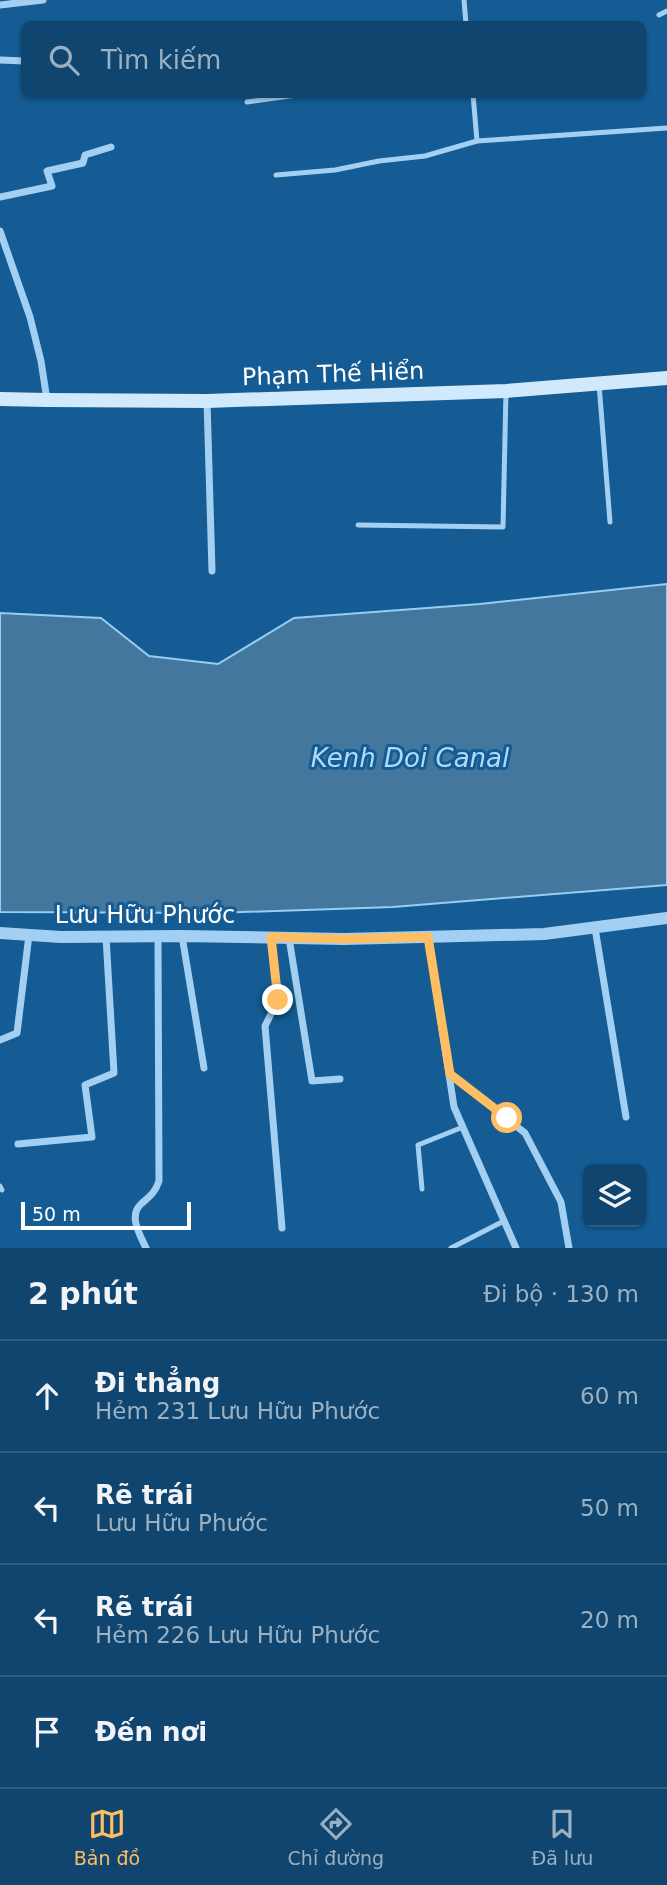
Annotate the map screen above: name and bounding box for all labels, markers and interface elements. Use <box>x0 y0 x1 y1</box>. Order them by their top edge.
search box <box>21 21 646 98</box>
icon: search <box>45 41 83 79</box>
text: Tìm kiếm <box>101 45 221 75</box>
street label: Phạm Thế Hiển <box>241 357 425 391</box>
water label: Kenh Doi Canal <box>311 743 510 773</box>
street label: Lưu Hữu Phước <box>55 901 235 929</box>
route end <box>262 984 293 1015</box>
route start <box>491 1102 522 1133</box>
map controls <box>583 1164 646 1227</box>
button: layers <box>583 1164 646 1227</box>
scale bar <box>21 1199 191 1231</box>
text: 50 m <box>32 1203 81 1225</box>
text: 2 phút <box>28 1276 138 1311</box>
text: Đi bộ · 130 m <box>483 1281 639 1307</box>
text: Đi thẳng <box>95 1368 220 1398</box>
icon: ahead <box>28 1377 66 1415</box>
text: 60 m <box>580 1383 639 1409</box>
text: Hẻm 231 Lưu Hữu Phước <box>95 1398 380 1424</box>
text: Rẽ trái <box>95 1480 193 1510</box>
icon: left <box>28 1489 66 1527</box>
text: 50 m <box>580 1495 639 1521</box>
text: Lưu Hữu Phước <box>95 1510 268 1536</box>
text: Rẽ trái <box>95 1592 193 1622</box>
icon: left <box>28 1601 66 1639</box>
text: 20 m <box>580 1607 639 1633</box>
text: Hẻm 226 Lưu Hữu Phước <box>95 1622 380 1648</box>
icon: arrive <box>28 1713 66 1751</box>
text: Đến nơi <box>95 1717 207 1747</box>
tab: Bản đồ <box>74 1805 140 1869</box>
tab: Chỉ đường <box>288 1805 384 1869</box>
tab: Đã lưu <box>531 1805 593 1869</box>

